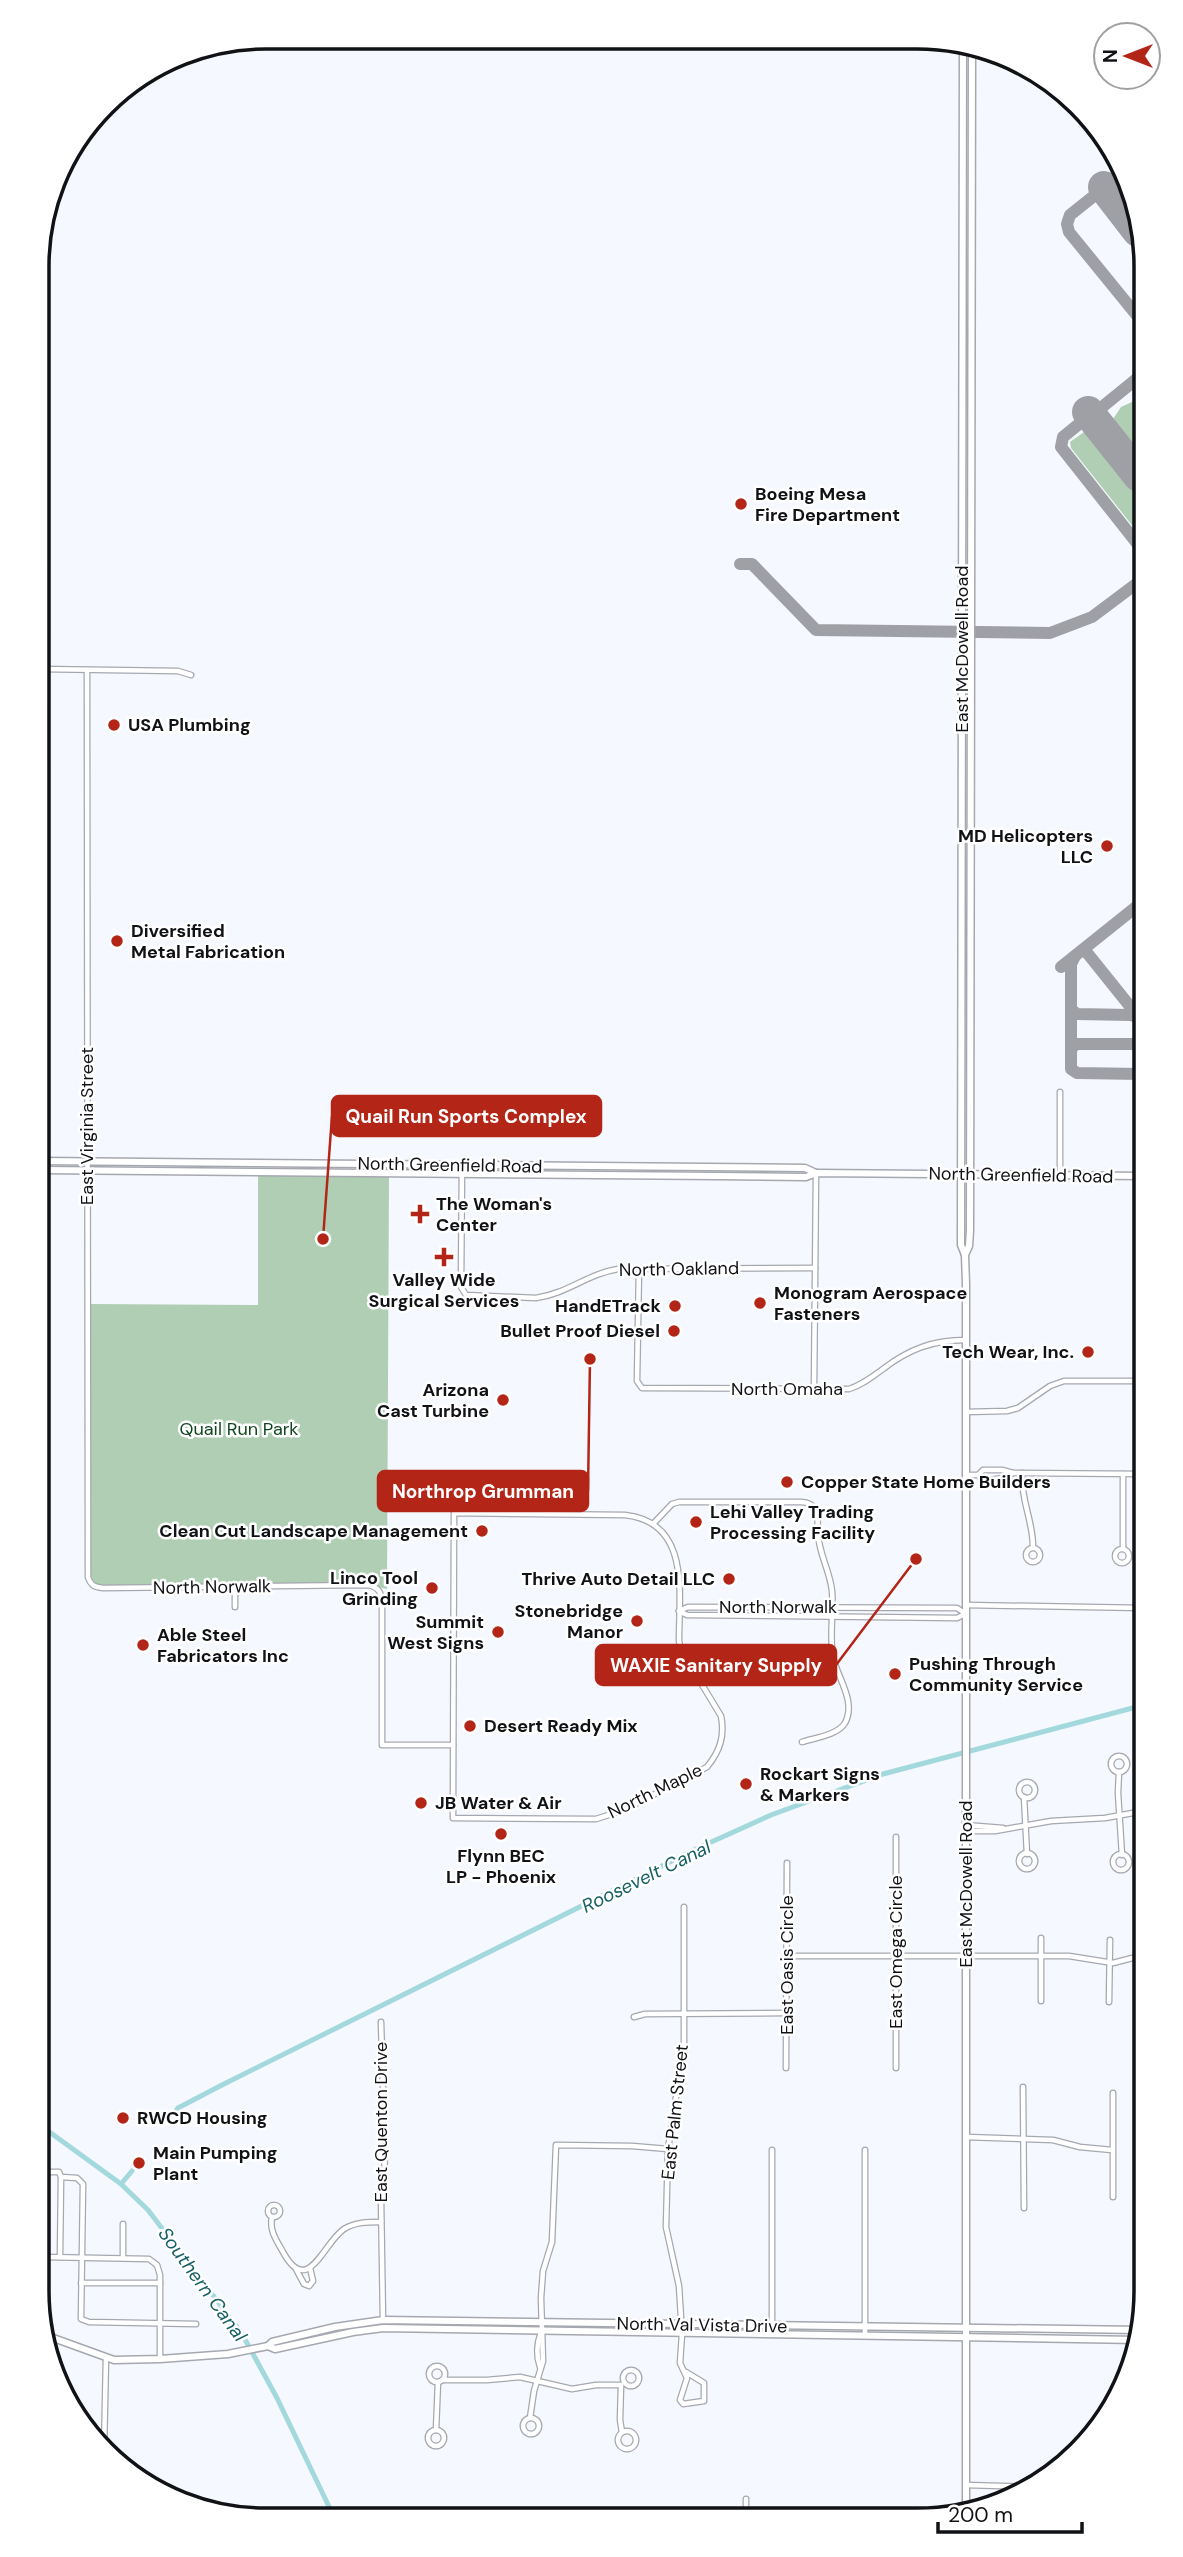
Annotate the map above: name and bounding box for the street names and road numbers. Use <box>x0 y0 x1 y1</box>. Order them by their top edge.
street label: East McDowell Road <box>950 566 974 732</box>
street label: East Virginia Street <box>75 1047 99 1205</box>
street label: North Greenfield Road <box>357 1151 543 1179</box>
street label: North Greenfield Road <box>928 1161 1114 1189</box>
street label: North Oakland <box>619 1256 739 1282</box>
street label: North Omaha <box>731 1377 843 1401</box>
street label: North Norwalk <box>153 1574 271 1600</box>
street label: North Norwalk <box>719 1595 837 1619</box>
street label: North Maple <box>604 1758 706 1824</box>
street label: East McDowell Road <box>954 1801 978 1967</box>
street label: East Omega Circle <box>884 1875 908 2029</box>
street label: East Oasis Circle <box>775 1895 799 2035</box>
street label: East Quenton Drive <box>369 2042 393 2202</box>
street label: East Palm Street <box>656 2043 694 2181</box>
street label: North Val Vista Drive <box>616 2312 788 2338</box>

